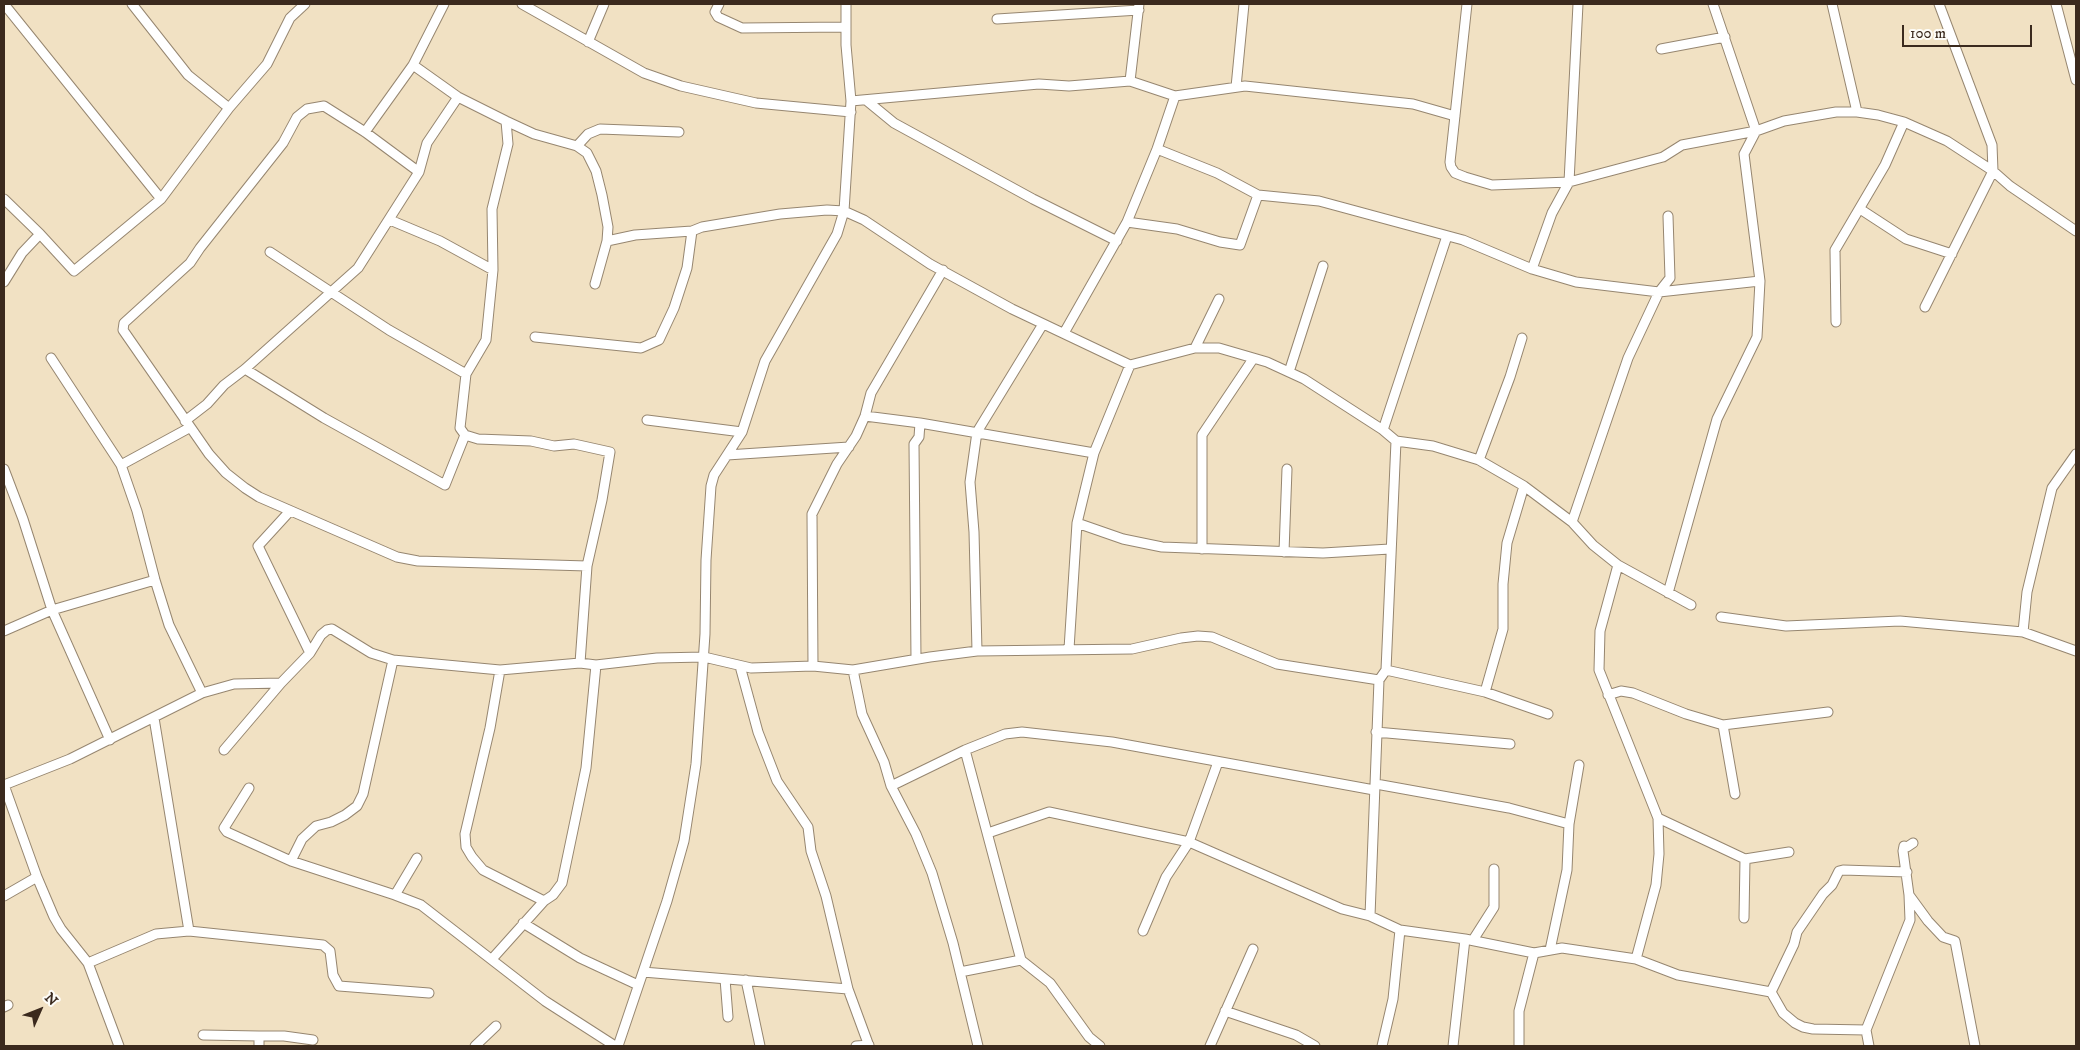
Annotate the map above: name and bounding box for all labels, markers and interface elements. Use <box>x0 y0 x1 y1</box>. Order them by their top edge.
scale bar <box>1905 15 2035 47</box>
text: 100 m <box>1910 24 1946 43</box>
north arrow <box>15 985 65 1035</box>
text: N <box>40 989 61 1010</box>

